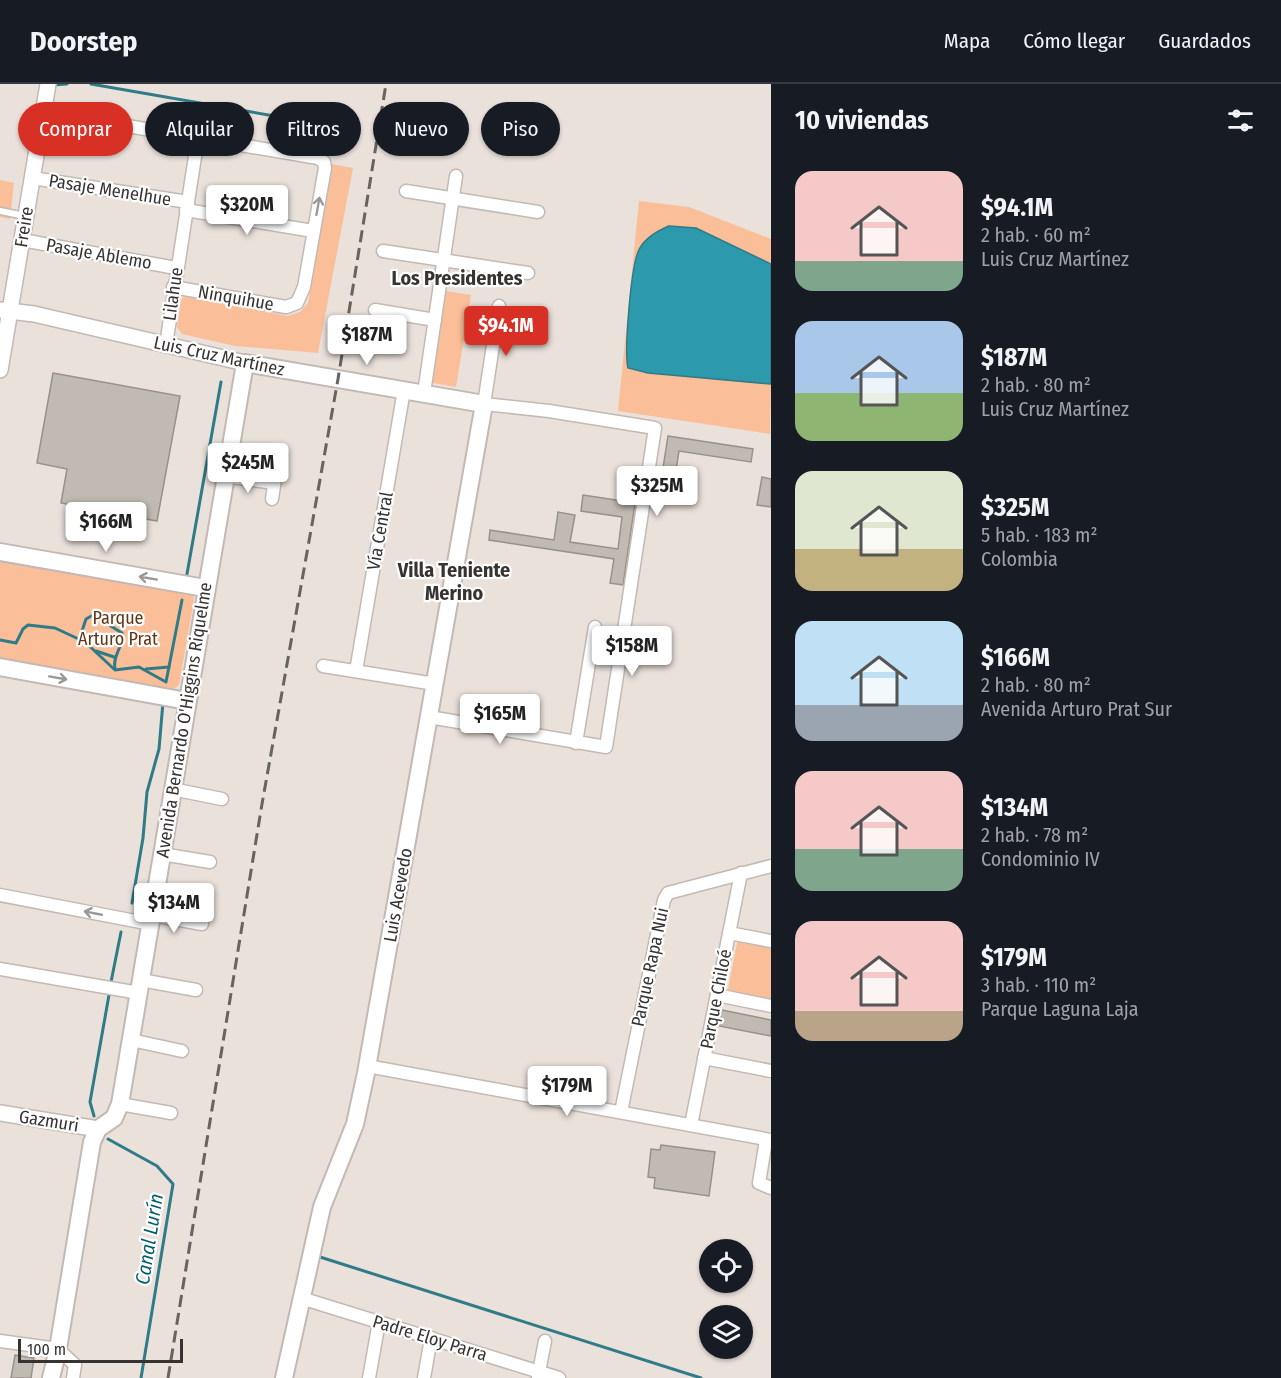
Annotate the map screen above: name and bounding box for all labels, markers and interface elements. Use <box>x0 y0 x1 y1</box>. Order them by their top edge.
text: Doorstep <box>30 25 138 58</box>
text: Mapa <box>944 28 990 54</box>
text: Cómo llegar <box>1023 28 1125 54</box>
text: Guardados <box>1158 28 1251 54</box>
chip: Comprar <box>18 102 133 156</box>
chip: Alquilar <box>145 102 254 156</box>
chip: Filtros <box>266 102 361 156</box>
chip: Nuevo <box>373 102 469 156</box>
chip: Piso <box>481 102 560 156</box>
icon: filters <box>1224 104 1257 137</box>
text: 10 viviendas <box>795 105 929 136</box>
street label: Pasaje Menelhue <box>47 169 173 211</box>
pin: $320M <box>205 185 289 236</box>
text: $320M <box>220 192 274 216</box>
text: $94.1M <box>981 192 1053 223</box>
icon: home <box>843 195 915 267</box>
one-way arrow <box>313 197 324 216</box>
street label: Freire <box>10 205 38 249</box>
text: 2 hab. · 60 m² <box>981 223 1091 247</box>
street label: Pasaje Ablemo <box>44 234 154 274</box>
text: Luis Cruz Martínez <box>981 247 1129 271</box>
street label: Lilahue <box>158 266 188 322</box>
district label: Los Presidentes <box>392 266 523 290</box>
street label: Ninquihue <box>196 281 276 315</box>
pin: $94.1M <box>457 306 555 357</box>
text: $94.1M <box>478 313 534 337</box>
pin: $187M <box>325 315 409 366</box>
text: $187M <box>342 322 392 346</box>
street label: Luis Cruz Martínez <box>152 331 286 381</box>
text: $187M <box>981 342 1047 373</box>
icon: home <box>843 345 915 417</box>
text: 2 hab. · 80 m² <box>981 373 1091 397</box>
text: Luis Cruz Martínez <box>981 397 1129 421</box>
pin: $245M <box>206 443 290 494</box>
text: $245M <box>222 450 274 474</box>
pin: $325M <box>615 466 699 517</box>
text: $325M <box>631 473 683 497</box>
street label: Vía Central <box>362 490 398 572</box>
text: $325M <box>981 492 1050 523</box>
icon: home <box>843 495 915 567</box>
pin: $166M <box>64 502 148 553</box>
text: $166M <box>79 509 133 533</box>
text: 5 hab. · 183 m² <box>981 523 1098 547</box>
text: Colombia <box>981 547 1058 571</box>
district label: Villa Teniente Merino <box>397 558 510 605</box>
one-way arrow <box>138 572 158 583</box>
street label: Avenida Bernardo O'Higgins Riquelme <box>151 581 217 859</box>
park label: Parque Arturo Prat <box>78 607 158 650</box>
pin: $158M <box>590 626 674 677</box>
text: $158M <box>606 633 658 657</box>
text: $166M <box>981 642 1050 673</box>
icon: home <box>843 645 915 717</box>
one-way arrow <box>47 672 67 683</box>
text: 2 hab. · 80 m² <box>981 673 1091 697</box>
pin: $165M <box>458 694 542 745</box>
text: Avenida Arturo Prat Sur <box>981 697 1172 721</box>
text: $165M <box>474 701 526 725</box>
text: $134M <box>981 792 1048 823</box>
icon: home <box>843 795 915 867</box>
text: 2 hab. · 78 m² <box>981 823 1088 847</box>
street label: Luis Acevedo <box>379 846 417 944</box>
text: Condominio IV <box>981 847 1100 871</box>
pin: $134M <box>132 883 216 934</box>
text: $134M <box>148 890 200 914</box>
street label: Parque Rapa Nui <box>627 906 673 1028</box>
one-way arrow <box>84 907 104 918</box>
text: $179M <box>981 942 1047 973</box>
icon: home <box>843 945 915 1017</box>
street label: Parque Chiloé <box>696 947 736 1051</box>
text: 3 hab. · 110 m² <box>981 973 1096 997</box>
text: Parque Laguna Laja <box>981 997 1139 1021</box>
pin: $179M <box>525 1066 609 1117</box>
text: $179M <box>542 1073 592 1097</box>
street label: Gazmuri <box>17 1105 81 1137</box>
water label: Canal Lurín <box>130 1192 168 1286</box>
map controls <box>699 1239 753 1359</box>
button: locate <box>699 1239 753 1293</box>
button: layers <box>699 1305 753 1359</box>
street label: Padre Eloy Parra <box>370 1310 490 1366</box>
scale bar <box>18 1336 183 1364</box>
text: 100 m <box>27 1340 66 1359</box>

